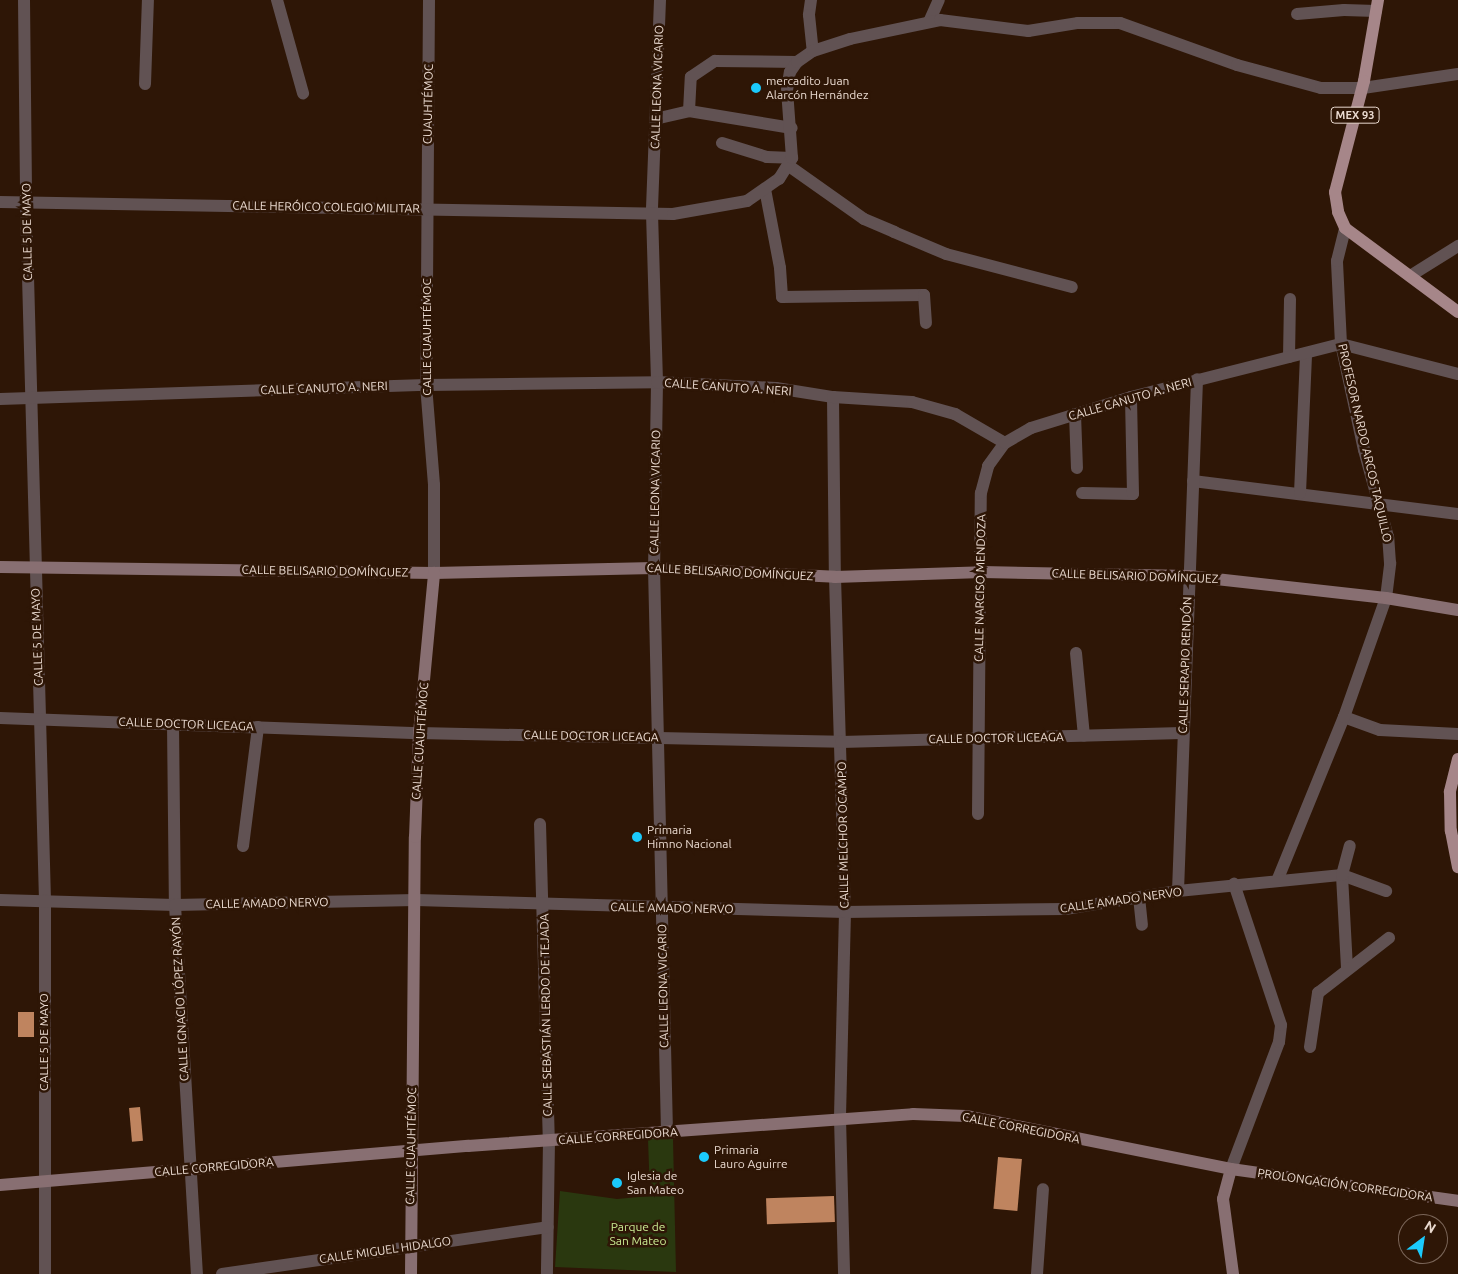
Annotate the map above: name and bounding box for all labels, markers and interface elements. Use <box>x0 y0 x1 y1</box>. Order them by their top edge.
street label: CALLE LEONA VICARIO <box>648 25 666 149</box>
street label: CUAUHTÉMOC <box>420 64 436 144</box>
place label: mercadito Juan Alarcón Hernández <box>766 74 868 102</box>
marker: mercadito Juan Alarcón Hernández <box>750 82 762 94</box>
road number: MEX 93 <box>1330 106 1380 124</box>
street label: CALLE 5 DE MAYO <box>19 183 35 281</box>
street label: CALLE HERÓICO COLEGIO MILITAR <box>232 198 420 216</box>
street label: CALLE CUAUHTÉMOC <box>420 278 434 396</box>
street label: PROFESOR NARDO ARCOS TAQUILLO <box>1335 342 1395 544</box>
street label: CALLE CANUTO A. NERI <box>664 375 792 399</box>
street label: CALLE CANUTO A. NERI <box>1067 375 1193 423</box>
street label: CALLE CANUTO A. NERI <box>260 379 388 397</box>
street label: CALLE LEONA VICARIO <box>647 430 663 554</box>
street label: CALLE NARCISO MENDOZA <box>972 514 988 662</box>
street label: CALLE BELISARIO DOMÍNGUEZ <box>646 560 814 584</box>
street label: CALLE BELISARIO DOMÍNGUEZ <box>241 562 409 580</box>
street label: CALLE BELISARIO DOMÍNGUEZ <box>1051 566 1219 586</box>
street label: CALLE 5 DE MAYO <box>28 588 46 686</box>
street label: CALLE SERAPIO RENDÓN <box>1175 596 1195 734</box>
street label: CALLE CUAUHTÉMOC <box>409 682 431 800</box>
street label: CALLE DOCTOR LICEAGA <box>118 714 254 734</box>
street label: CALLE DOCTOR LICEAGA <box>523 728 659 744</box>
street label: CALLE DOCTOR LICEAGA <box>928 730 1064 746</box>
street label: CALLE MELCHOR OCAMPO <box>835 761 851 909</box>
place label: Primaria Himno Nacional <box>647 823 732 851</box>
marker: Primaria Himno Nacional <box>631 831 643 843</box>
street label: CALLE AMADO NERVO <box>1059 884 1183 916</box>
street label: CALLE AMADO NERVO <box>205 895 329 911</box>
street label: CALLE AMADO NERVO <box>610 900 734 916</box>
street label: CALLE SEBASTIÁN LERDO DE TEJADA <box>537 913 555 1117</box>
street label: CALLE IGNACIO LÓPEZ RAYÓN <box>169 916 191 1082</box>
street label: CALLE LEONA VICARIO <box>655 924 671 1048</box>
street label: CALLE 5 DE MAYO <box>37 993 51 1091</box>
street label: CALLE CUAUHTÉMOC <box>403 1087 419 1205</box>
street label: CALLE CORREGIDORA <box>961 1110 1081 1146</box>
street label: CALLE CORREGIDORA <box>558 1125 678 1147</box>
place label: Primaria Lauro Aguirre <box>714 1143 788 1171</box>
marker: Primaria Lauro Aguirre <box>698 1151 710 1163</box>
street label: CALLE CORREGIDORA <box>154 1155 274 1179</box>
street label: PROLONGACIÓN CORREGIDORA <box>1256 1166 1434 1204</box>
place label: Iglesia de San Mateo <box>627 1169 684 1197</box>
marker: Iglesia de San Mateo <box>611 1177 623 1189</box>
north arrow <box>1398 1214 1448 1264</box>
text: N <box>1422 1217 1439 1237</box>
park label: Parque de San Mateo <box>610 1220 666 1248</box>
street label: CALLE MIGUEL HIDALGO <box>318 1234 452 1266</box>

